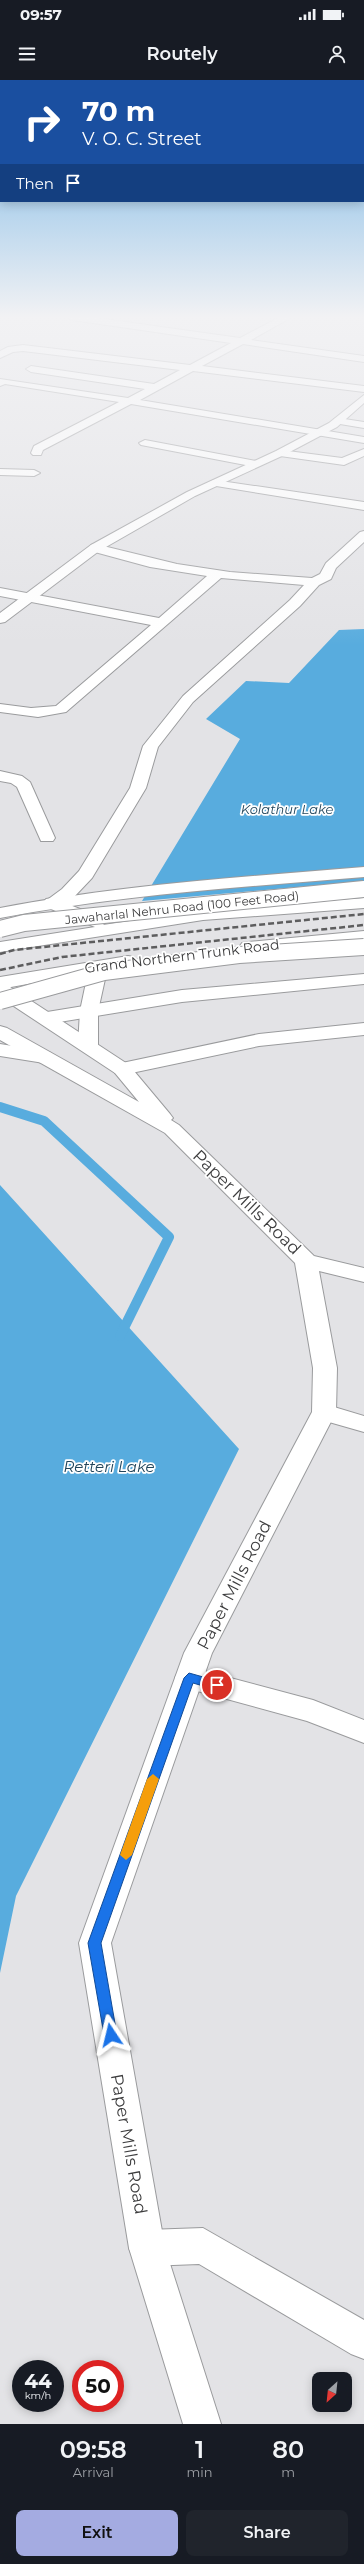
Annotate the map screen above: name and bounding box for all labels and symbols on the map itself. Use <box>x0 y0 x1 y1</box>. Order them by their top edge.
water label: Kolathur Lake <box>241 801 333 817</box>
street label: Jawaharlal Nehru Road (100 Feet Road) <box>63 888 300 927</box>
street label: Grand Northern Trunk Road <box>84 935 280 977</box>
street label: Paper Mills Road <box>189 1145 305 1259</box>
water label: Retteri Lake <box>63 1457 155 1476</box>
street label: Paper Mills Road <box>193 1517 275 1653</box>
pin <box>200 1668 234 1702</box>
position arrow <box>90 2014 132 2056</box>
street label: Paper Mills Road <box>107 2072 151 2216</box>
speed limit sign: 50 <box>72 2360 124 2412</box>
north arrow <box>312 2372 352 2412</box>

